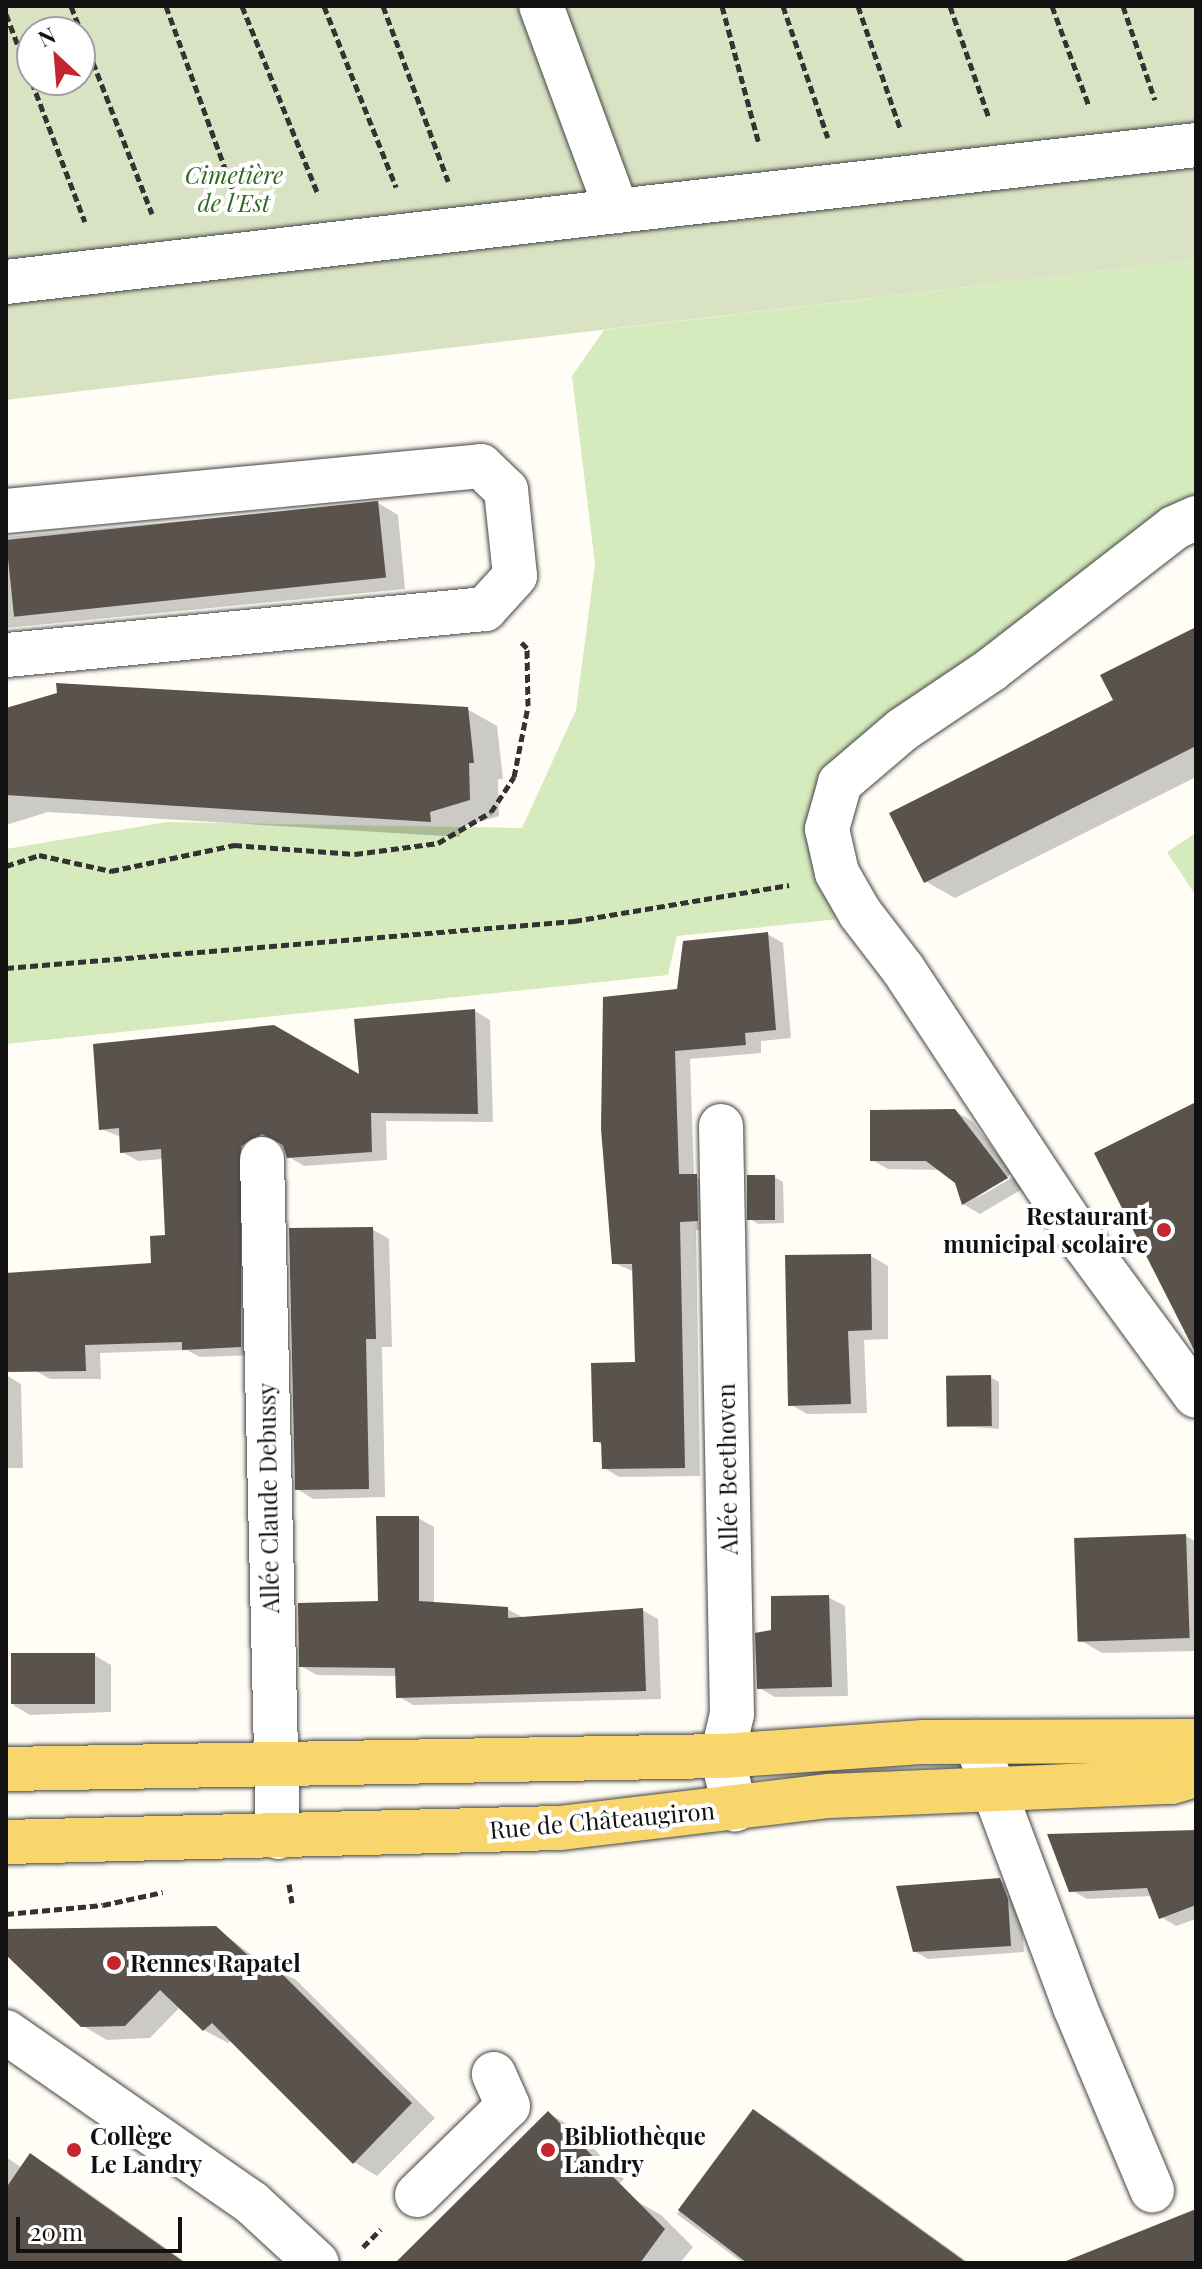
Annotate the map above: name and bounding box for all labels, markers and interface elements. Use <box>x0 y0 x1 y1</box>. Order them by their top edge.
north arrow <box>16 16 96 96</box>
text: N <box>33 19 60 53</box>
park label: Cimetière de l'Est <box>185 161 283 217</box>
place label: Restaurant municipal scolaire <box>943 1202 1148 1258</box>
marker: Restaurant municipal scolaire <box>1155 1221 1173 1239</box>
street label: Allée Claude Debussy <box>252 1382 284 1614</box>
street label: Allée Beethoven <box>711 1383 743 1555</box>
street label: Rue de Châteaugiron <box>488 1796 716 1844</box>
place label: Rennes Rapatel <box>130 1949 301 1977</box>
marker: Rennes Rapatel <box>105 1954 123 1972</box>
place label: Collège Le Landry <box>90 2122 202 2178</box>
place label: Bibliothèque Landry <box>564 2122 706 2178</box>
marker: Collège Le Landry <box>65 2141 83 2159</box>
marker: Bibliothèque Landry <box>539 2141 557 2159</box>
scale bar <box>20 2201 186 2251</box>
text: 20 m <box>30 2215 83 2247</box>

